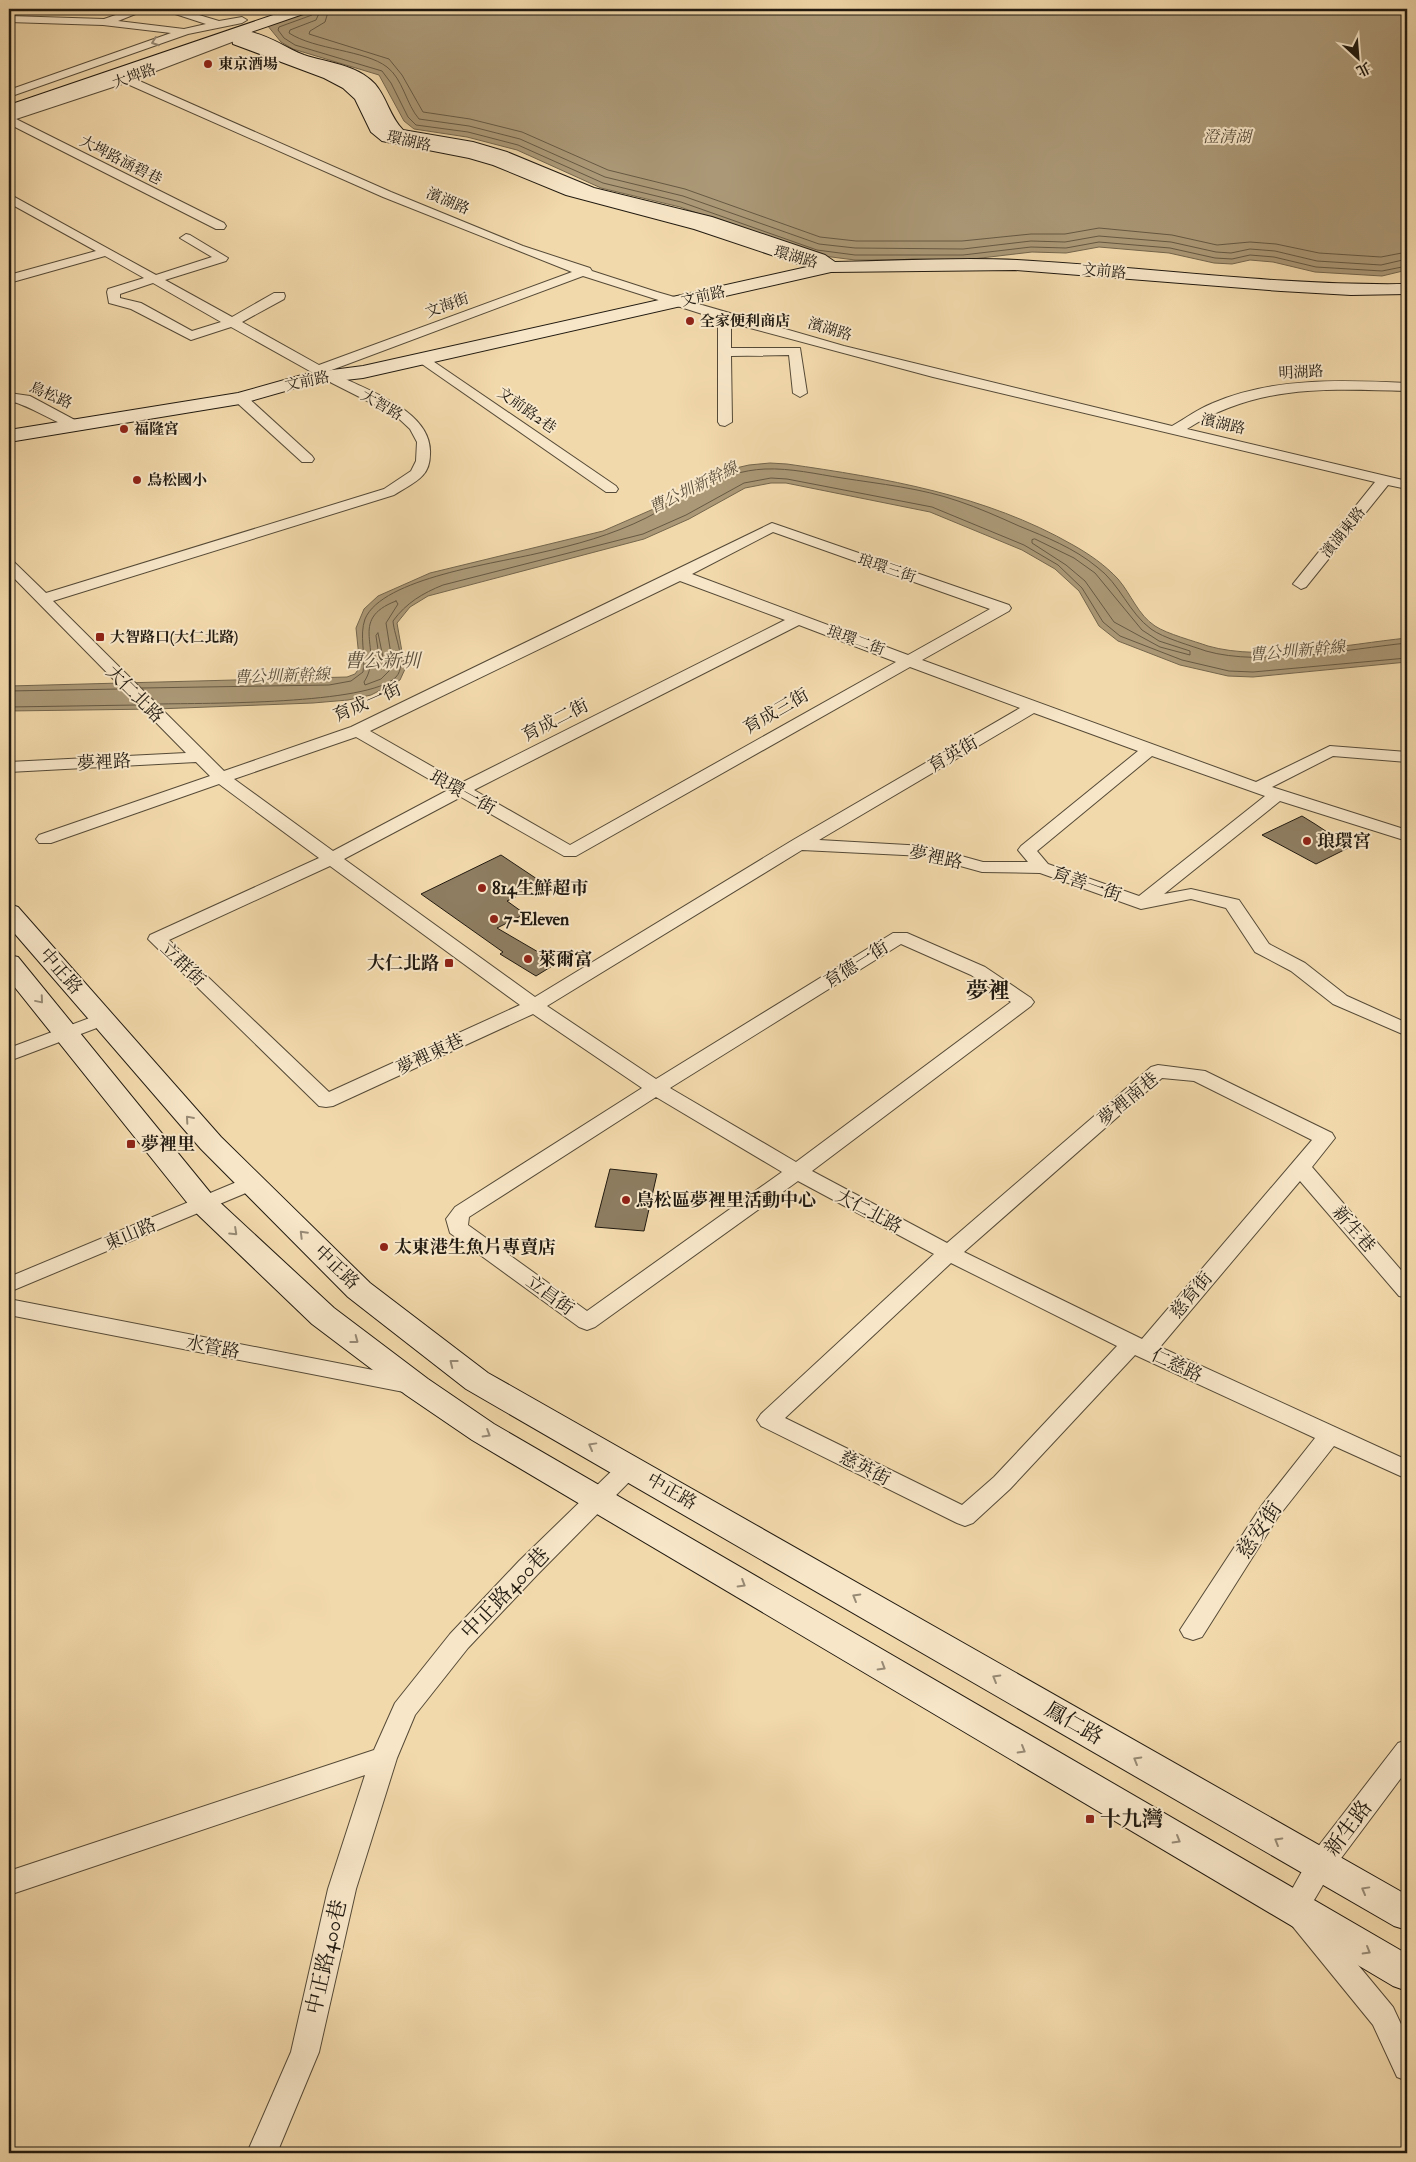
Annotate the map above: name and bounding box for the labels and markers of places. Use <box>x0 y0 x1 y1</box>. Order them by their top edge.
place label: 東京酒場 <box>218 55 278 74</box>
marker: 東京酒場 <box>202 58 214 70</box>
place label: 全家便利商店 <box>700 312 790 331</box>
marker: 全家便利商店 <box>684 315 696 327</box>
place label: 福隆宮 <box>134 420 179 439</box>
marker: 福隆宮 <box>118 423 130 435</box>
place label: 鳥松國小 <box>147 471 207 490</box>
marker: 鳥松國小 <box>131 474 143 486</box>
place label: 大智路口(大仁北路) <box>110 628 238 647</box>
marker: 大智路口(大仁北路) <box>94 631 106 643</box>
place label: 琅環宮 <box>1317 830 1371 853</box>
marker: 琅環宮 <box>1301 835 1313 847</box>
place label: 814生鮮超市 <box>492 877 589 900</box>
marker: 814生鮮超市 <box>476 882 488 894</box>
place label: 7-Eleven <box>504 908 570 931</box>
marker: 7-Eleven <box>488 913 500 925</box>
place label: 萊爾富 <box>538 948 592 971</box>
place label: 大仁北路 <box>367 952 439 975</box>
marker: 萊爾富 <box>522 953 534 965</box>
marker: 大仁北路 <box>443 957 455 969</box>
place label: 夢裡里 <box>141 1133 195 1156</box>
marker: 夢裡里 <box>125 1138 137 1150</box>
place label: 鳥松區夢裡里活動中心 <box>636 1189 816 1212</box>
marker: 鳥松區夢裡里活動中心 <box>620 1194 632 1206</box>
place label: 太東港生魚片專賣店 <box>394 1236 556 1259</box>
marker: 太東港生魚片專賣店 <box>378 1241 390 1253</box>
place label: 十九灣 <box>1100 1806 1163 1833</box>
marker: 十九灣 <box>1084 1813 1096 1825</box>

